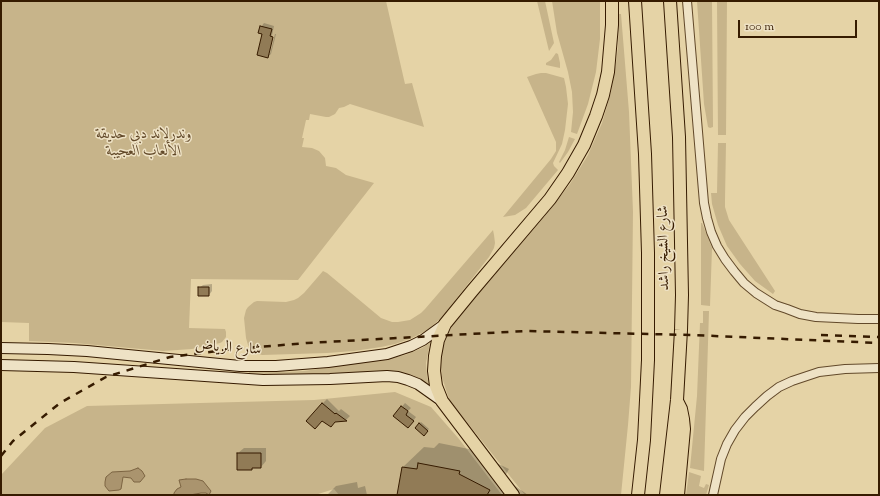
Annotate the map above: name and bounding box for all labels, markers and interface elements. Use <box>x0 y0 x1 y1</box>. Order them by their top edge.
scale bar <box>740 12 859 38</box>
text: 100 m <box>745 18 774 36</box>
park label: وندرلاند دبي حديقة الألعاب العجيبة <box>96 126 192 161</box>
street label: شارع الشيخ راشد <box>655 205 675 291</box>
street label: شارع الرياض <box>194 338 262 360</box>

